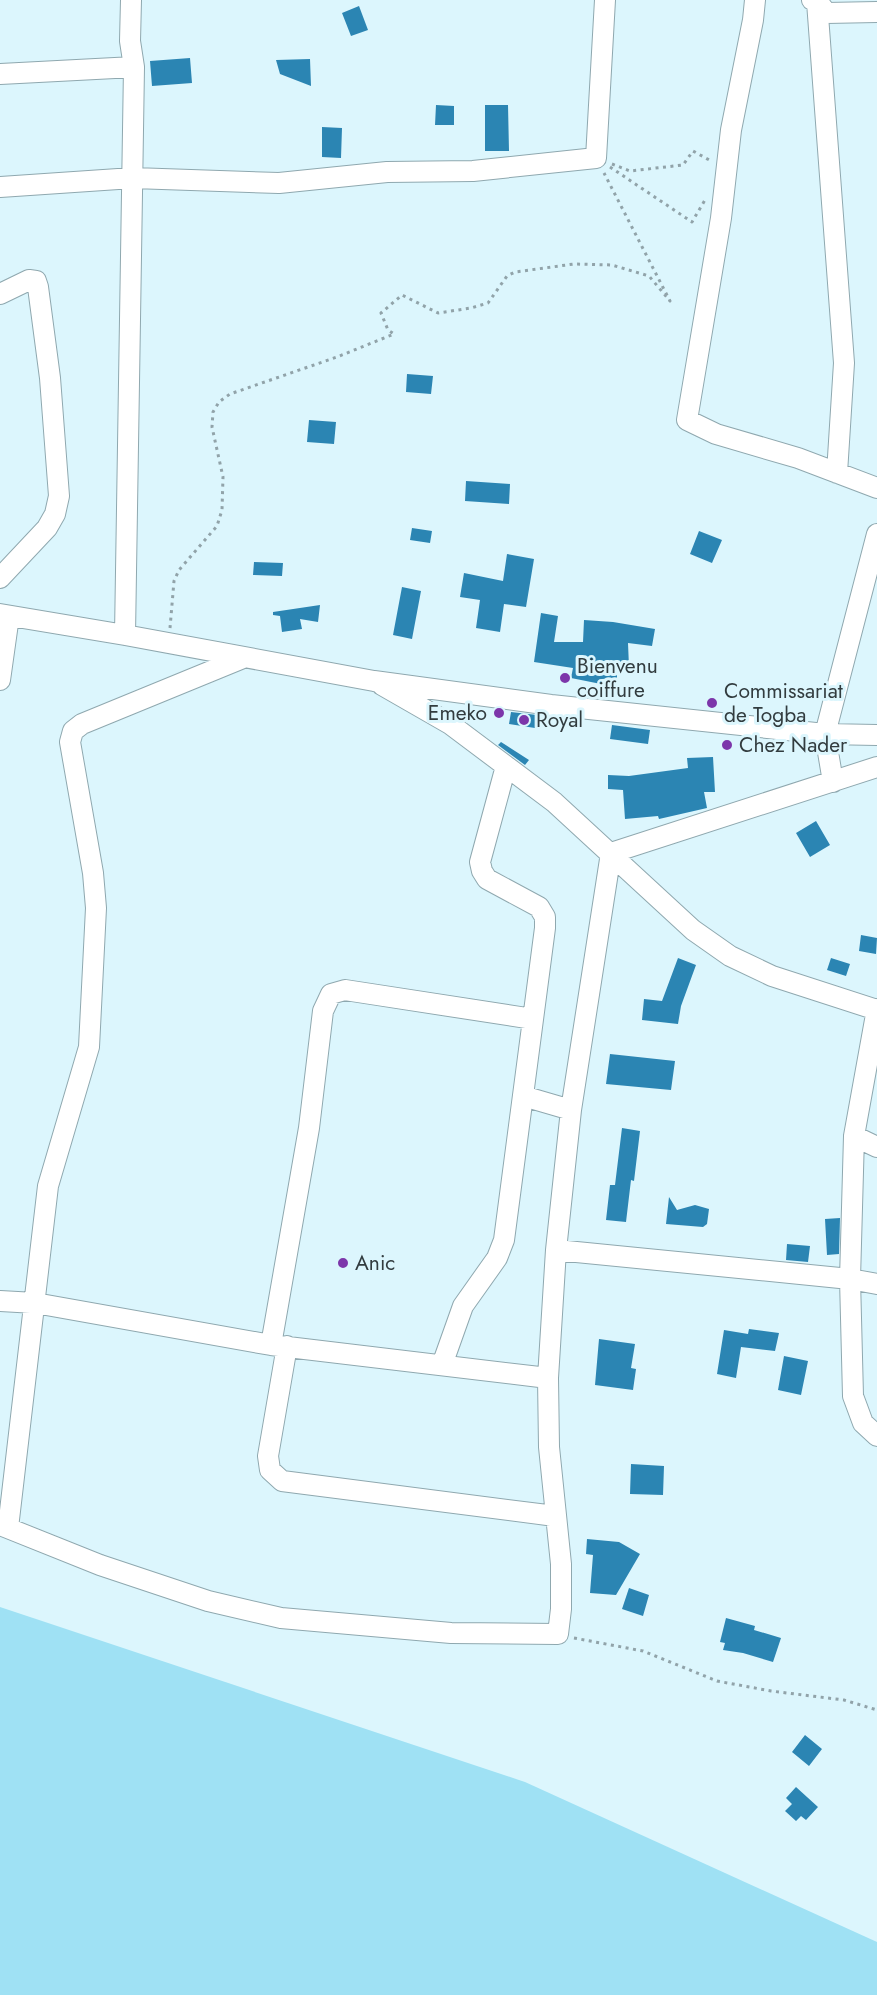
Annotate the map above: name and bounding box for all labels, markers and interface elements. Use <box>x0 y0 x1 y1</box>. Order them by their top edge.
place label: Bienvenu coiffure <box>577 651 658 705</box>
marker: Bienvenu coiffure <box>558 671 572 685</box>
place label: Commissariat de Togba <box>724 676 843 730</box>
marker: Commissariat de Togba <box>705 696 719 710</box>
place label: Emeko <box>428 698 487 728</box>
place label: Royal <box>536 705 583 735</box>
marker: Emeko <box>492 706 506 720</box>
marker: Royal <box>517 713 531 727</box>
place label: Chez Nader <box>739 730 848 760</box>
marker: Chez Nader <box>720 738 734 752</box>
place label: Anic <box>355 1248 395 1278</box>
marker: Anic <box>336 1256 350 1270</box>

